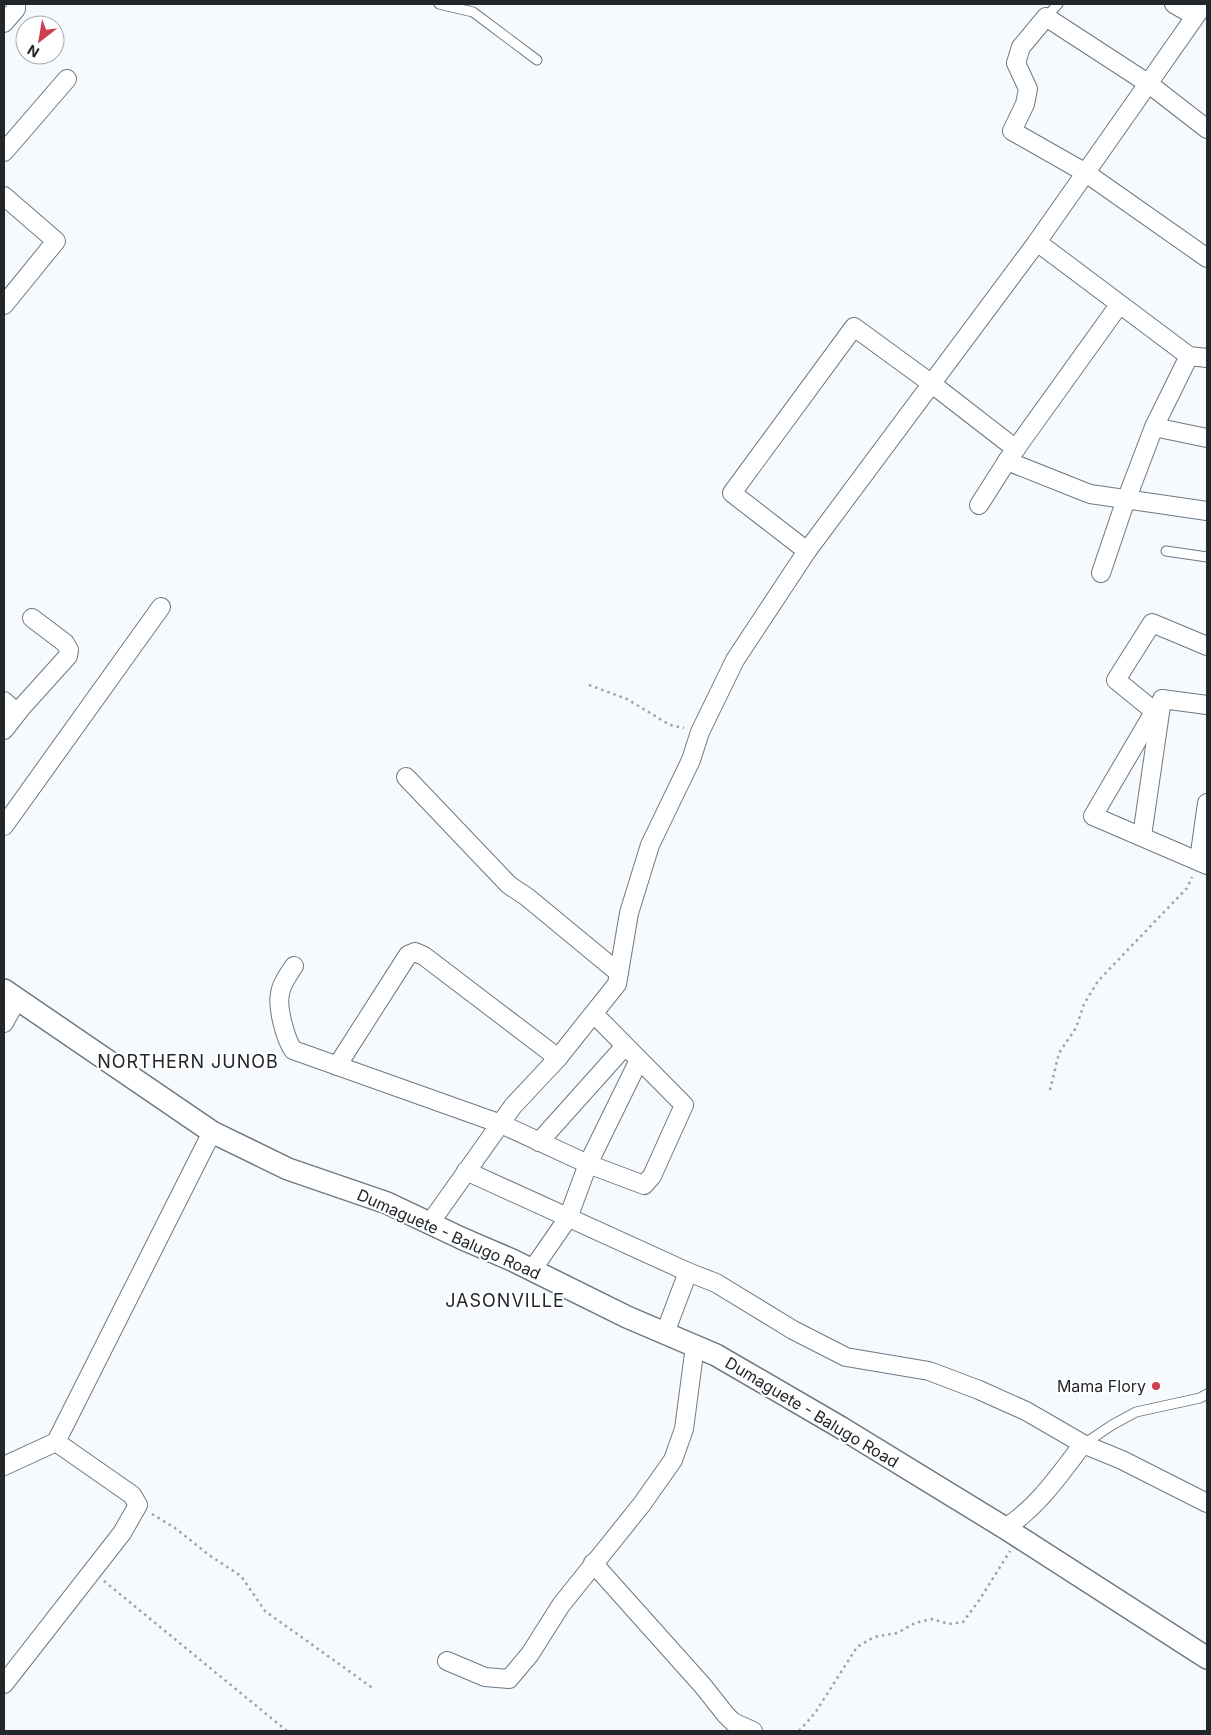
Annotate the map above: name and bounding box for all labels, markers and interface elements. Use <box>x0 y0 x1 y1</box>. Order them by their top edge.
north arrow <box>15 15 65 65</box>
text: N <box>24 42 42 62</box>
district label: NORTHERN JUNOB <box>97 1051 279 1072</box>
street label: Dumaguete - Balugo Road <box>354 1184 544 1284</box>
district label: JASONVILLE <box>445 1290 565 1311</box>
street label: Dumaguete - Balugo Road <box>722 1352 902 1472</box>
place label: Mama Flory <box>1057 1376 1146 1396</box>
marker: Mama Flory <box>1150 1380 1162 1392</box>

